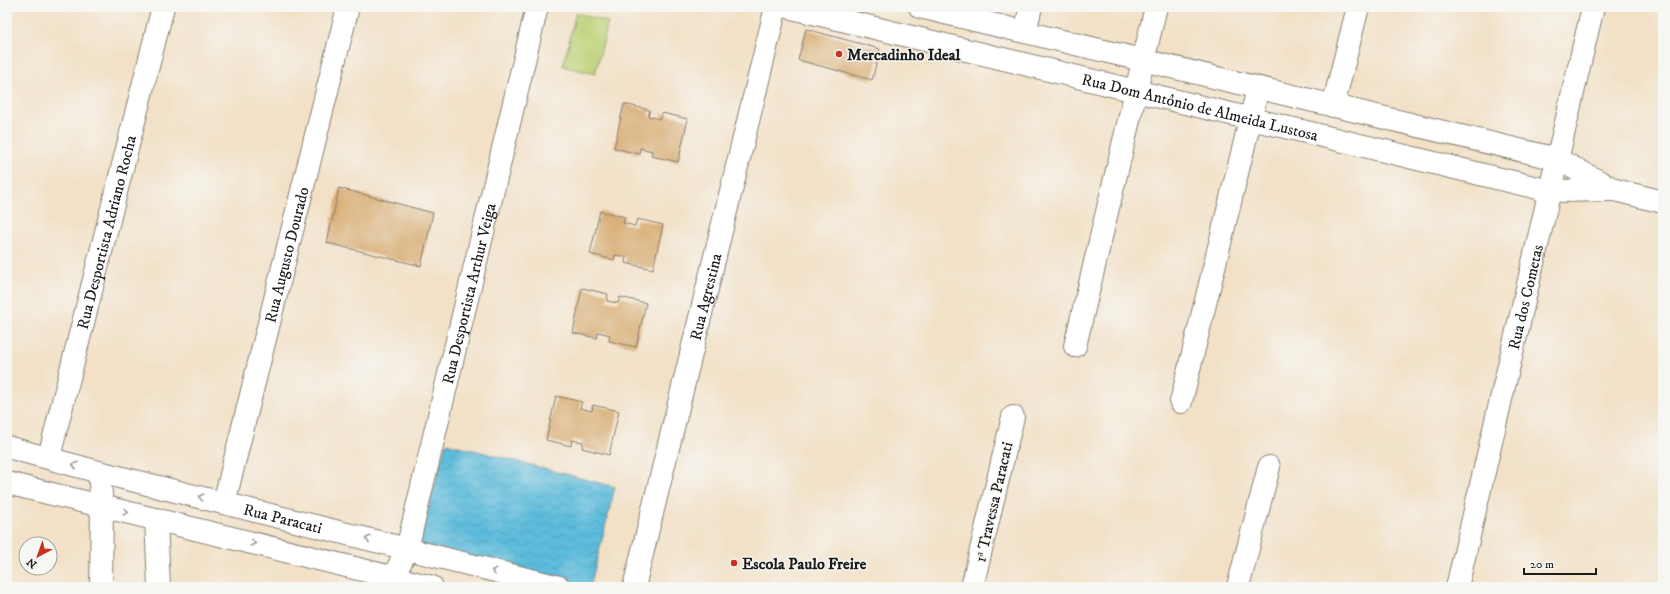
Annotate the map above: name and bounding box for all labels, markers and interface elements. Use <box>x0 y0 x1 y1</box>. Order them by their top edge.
place label: Mercadinho Ideal <box>847 45 961 65</box>
marker: Mercadinho Ideal <box>834 49 844 59</box>
street label: Rua Dom Antônio de Almeida Lustosa <box>1080 69 1320 146</box>
street label: Rua Desportista Adriano Rocha <box>73 133 141 331</box>
street label: Rua Augusto Dourado <box>260 184 314 325</box>
street label: Rua Desportista Arthur Veiga <box>438 201 501 386</box>
street label: Rua dos Cometas <box>1504 243 1548 352</box>
street label: Rua Agrestina <box>686 251 726 342</box>
street label: 1ᵃ Travessa Paracati <box>970 440 1018 564</box>
one-way arrow <box>72 461 79 470</box>
one-way arrow <box>198 493 205 502</box>
street label: Rua Paracati <box>241 500 324 538</box>
one-way arrow <box>123 508 130 516</box>
one-way arrow <box>365 535 372 544</box>
north arrow <box>18 536 58 576</box>
one-way arrow <box>249 538 256 547</box>
scale bar <box>1524 550 1596 576</box>
place label: Escola Paulo Freire <box>742 554 867 574</box>
text: N <box>24 555 40 571</box>
text: 20 m <box>1530 557 1554 572</box>
marker: Escola Paulo Freire <box>729 558 739 568</box>
one-way arrow <box>491 567 497 575</box>

